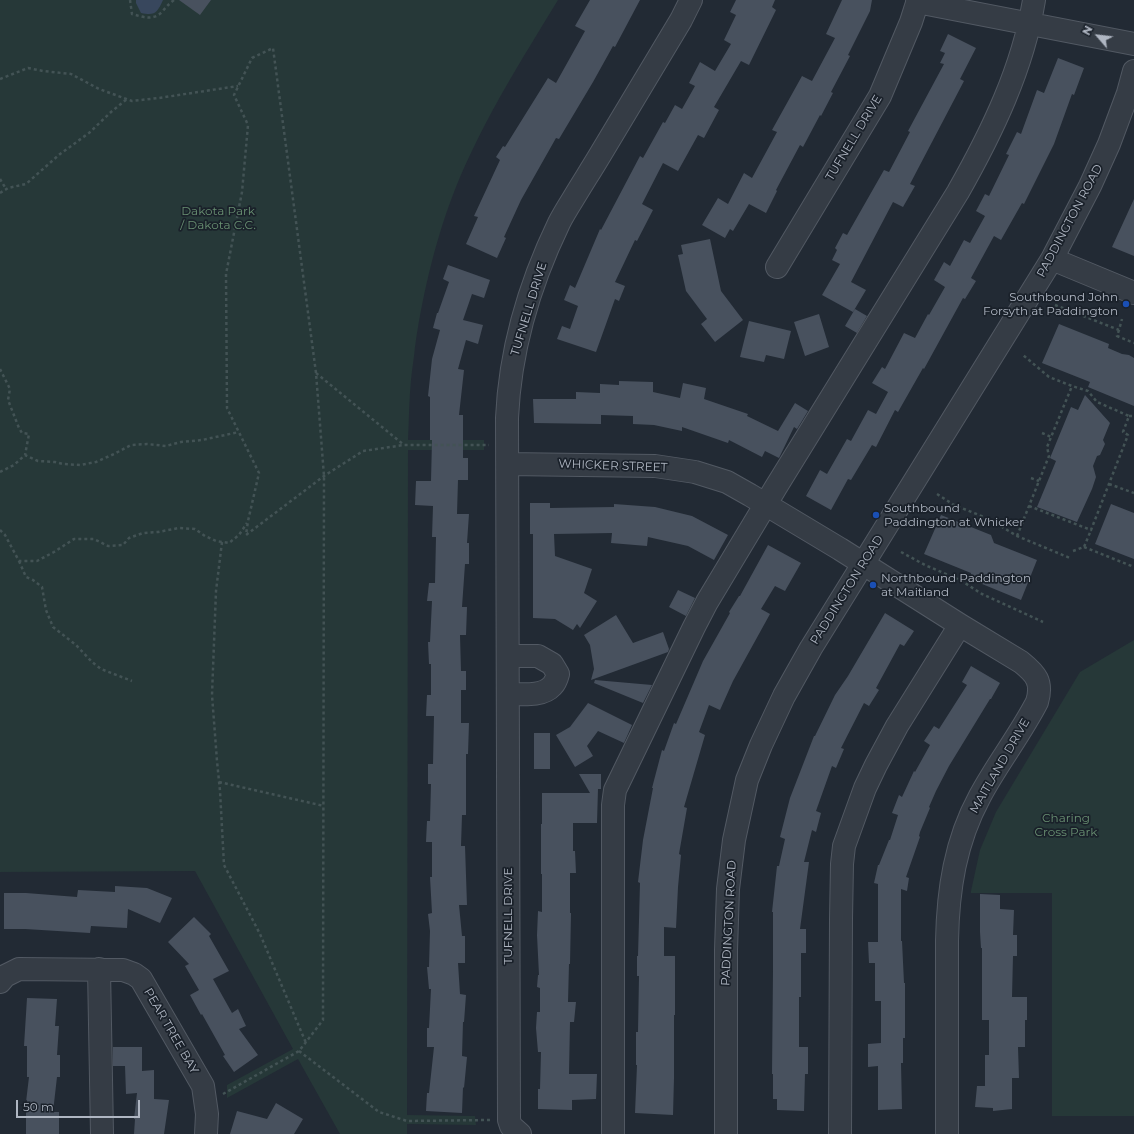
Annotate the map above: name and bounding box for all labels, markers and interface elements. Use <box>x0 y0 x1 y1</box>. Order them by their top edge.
north arrow <box>1078 16 1118 56</box>
text: N <box>1079 23 1096 38</box>
street label: TUFNELL DRIVE <box>823 93 885 183</box>
street label: PADDINGTON ROAD <box>1034 162 1106 280</box>
park label: Dakota Park / Dakota C.C. <box>180 204 256 232</box>
street label: TUFNELL DRIVE <box>508 260 550 358</box>
place label: Southbound John Forsyth at Paddington <box>983 290 1118 318</box>
marker: Southbound John Forsyth at Paddington <box>1121 299 1131 309</box>
street label: WHICKER STREET <box>558 457 668 475</box>
place label: Southbound Paddington at Whicker <box>884 501 1024 529</box>
marker: Southbound Paddington at Whicker <box>871 510 881 520</box>
street label: PADDINGTON ROAD <box>807 533 887 647</box>
place label: Northbound Paddington at Maitland <box>881 571 1031 599</box>
marker: Northbound Paddington at Maitland <box>868 580 878 590</box>
street label: MAITLAND DRIVE <box>967 716 1033 816</box>
park label: Charing Cross Park <box>1035 811 1097 839</box>
street label: PADDINGTON ROAD <box>719 860 739 986</box>
street label: TUFNELL DRIVE <box>501 867 515 965</box>
street label: PEAR TREE BAY <box>141 986 201 1076</box>
scale bar <box>18 1092 142 1118</box>
text: 50 m <box>23 1099 54 1114</box>

